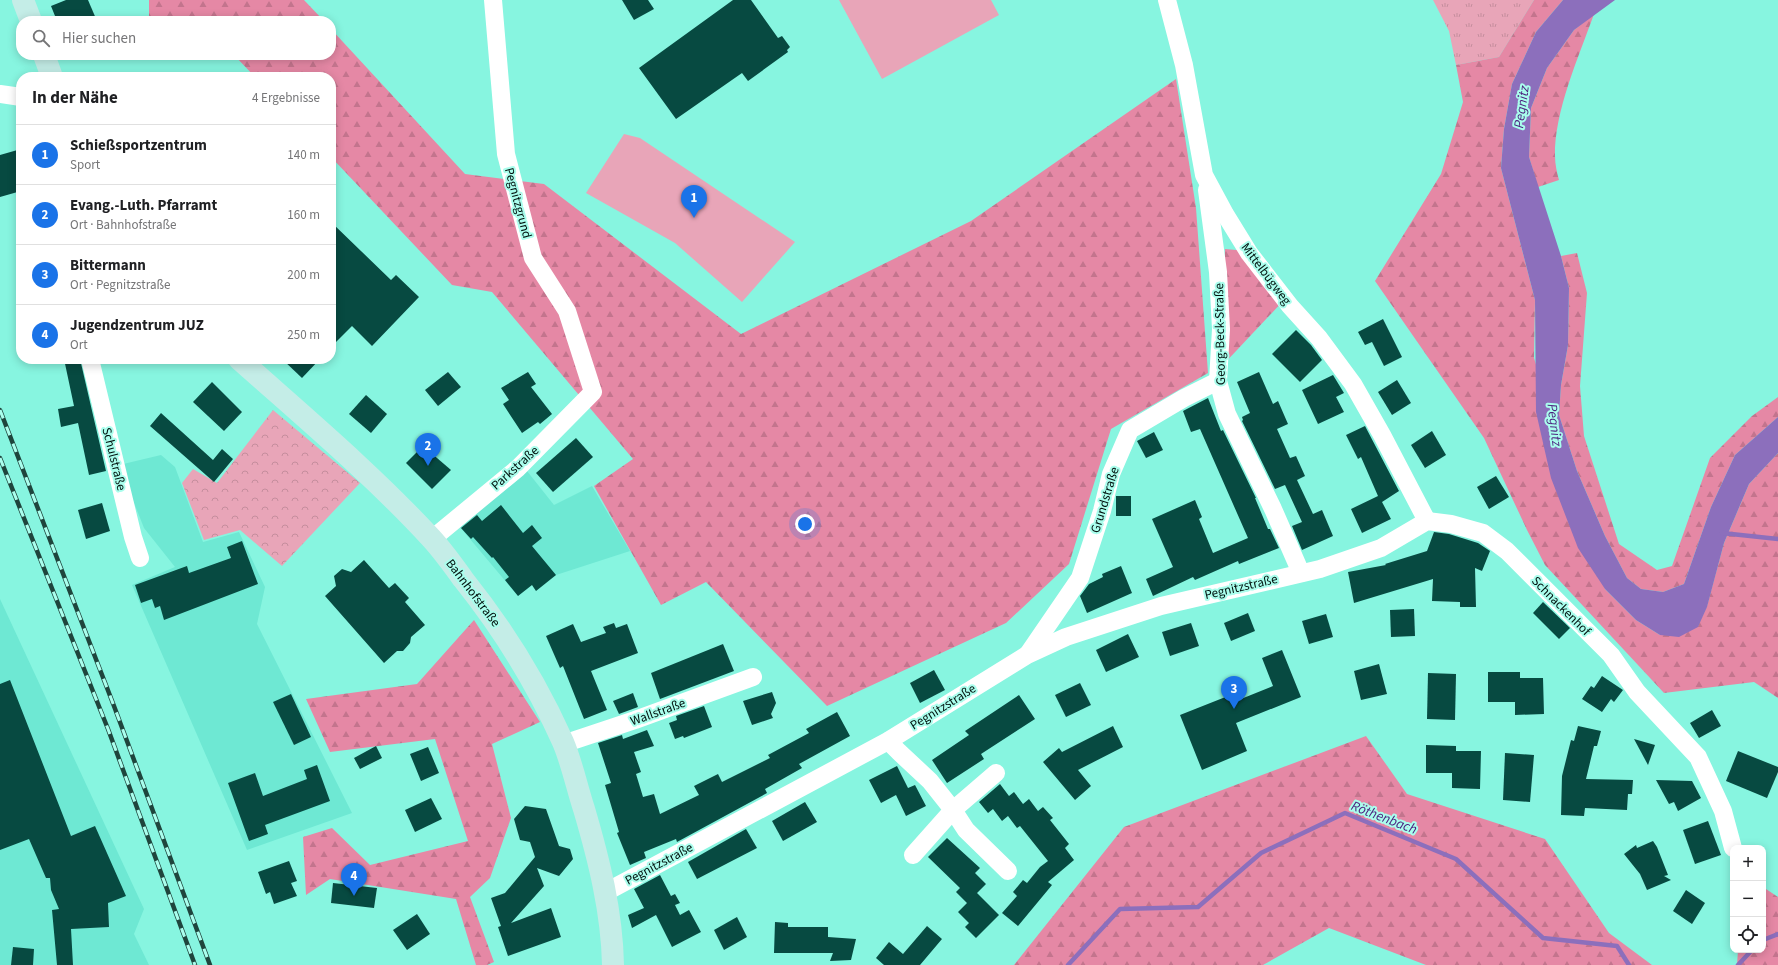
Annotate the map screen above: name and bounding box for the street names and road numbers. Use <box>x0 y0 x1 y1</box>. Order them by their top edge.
street label: Pegnitzgrund <box>500 166 536 240</box>
street label: Mittelbügweg <box>1237 239 1296 309</box>
street label: Georg-Beck-Straße <box>1210 283 1230 385</box>
street label: Schulstraße <box>97 425 131 493</box>
street label: Parkstraße <box>487 442 543 494</box>
street label: Grundstraße <box>1086 465 1124 535</box>
street label: Bahnhofstraße <box>442 555 504 631</box>
street label: Pegnitzstraße <box>1203 570 1279 604</box>
street label: Schnackenhof <box>1527 572 1595 640</box>
street label: Pegnitzstraße <box>907 680 979 734</box>
street label: Wallstraße <box>628 694 688 730</box>
street label: Pegnitzstraße <box>622 839 696 889</box>

